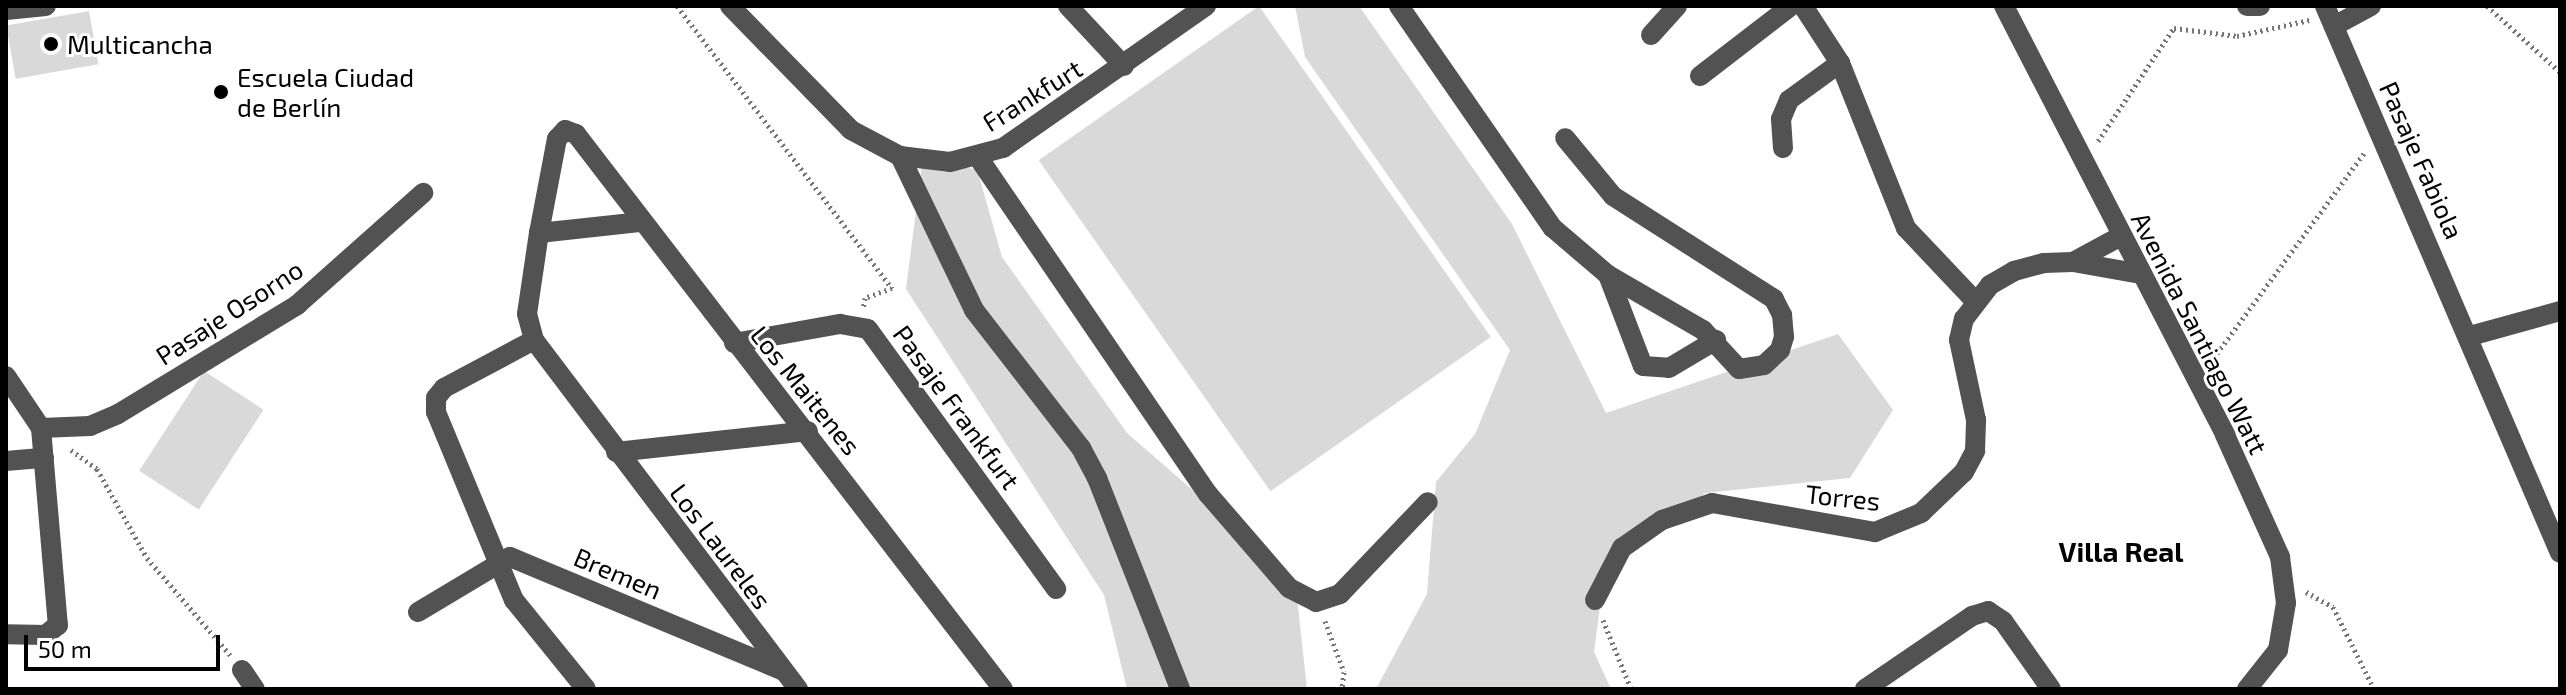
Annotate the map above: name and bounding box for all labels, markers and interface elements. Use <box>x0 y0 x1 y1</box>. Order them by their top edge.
place label: Multicancha <box>67 28 213 60</box>
marker: Multicancha <box>42 35 60 53</box>
street label: Frankfurt <box>976 52 1088 138</box>
place label: Escuela Ciudad de Berlín <box>237 61 414 122</box>
street label: Pasaje Fabiola <box>2373 76 2471 244</box>
marker: Escuela Ciudad de Berlín <box>212 83 230 101</box>
street label: Avenida Santiago Watt <box>2125 207 2275 459</box>
street label: Pasaje Osorno <box>150 253 308 371</box>
street label: Los Maitenes <box>745 319 867 461</box>
street label: Pasaje Frankfurt <box>887 319 1027 495</box>
street label: Los Laureles <box>664 477 778 615</box>
street label: Torres <box>1804 478 1882 516</box>
district label: Villa Real <box>2059 534 2183 568</box>
street label: Bremen <box>570 541 666 605</box>
scale bar <box>28 619 224 669</box>
text: 50 m <box>38 634 92 663</box>

